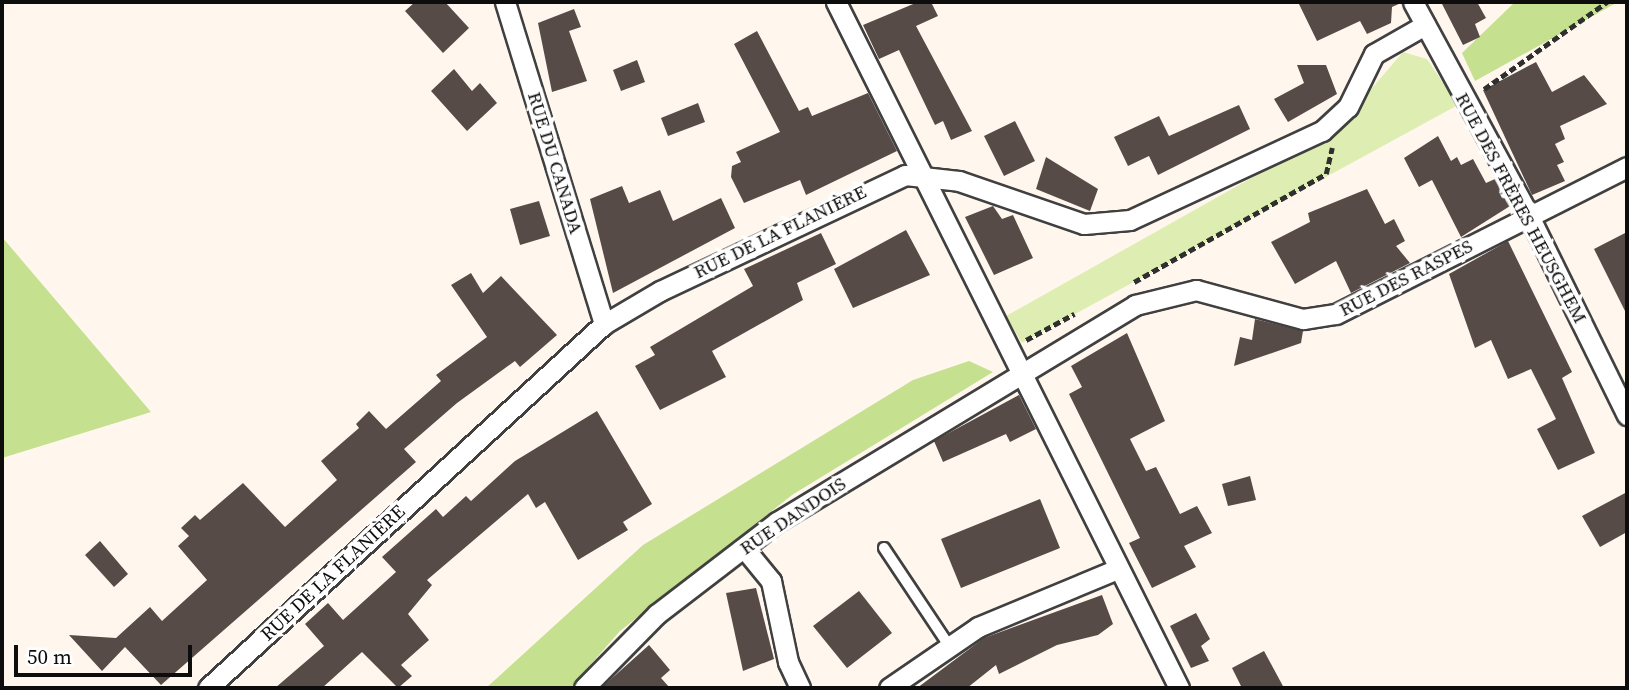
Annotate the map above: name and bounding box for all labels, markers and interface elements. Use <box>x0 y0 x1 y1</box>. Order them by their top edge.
street label: RUE DU CANADA <box>523 89 587 237</box>
street label: RUE DES FRÈRES HEUSGHEM <box>1450 89 1592 327</box>
street label: RUE DE LA FLANIÈRE <box>690 180 870 284</box>
street label: RUE DES RASPES <box>1336 235 1476 321</box>
street label: RUE DANDOIS <box>736 472 850 560</box>
street label: RUE DE LA FLANIÈRE <box>256 500 410 646</box>
scale bar <box>18 630 196 674</box>
text: 50 m <box>27 642 72 671</box>

